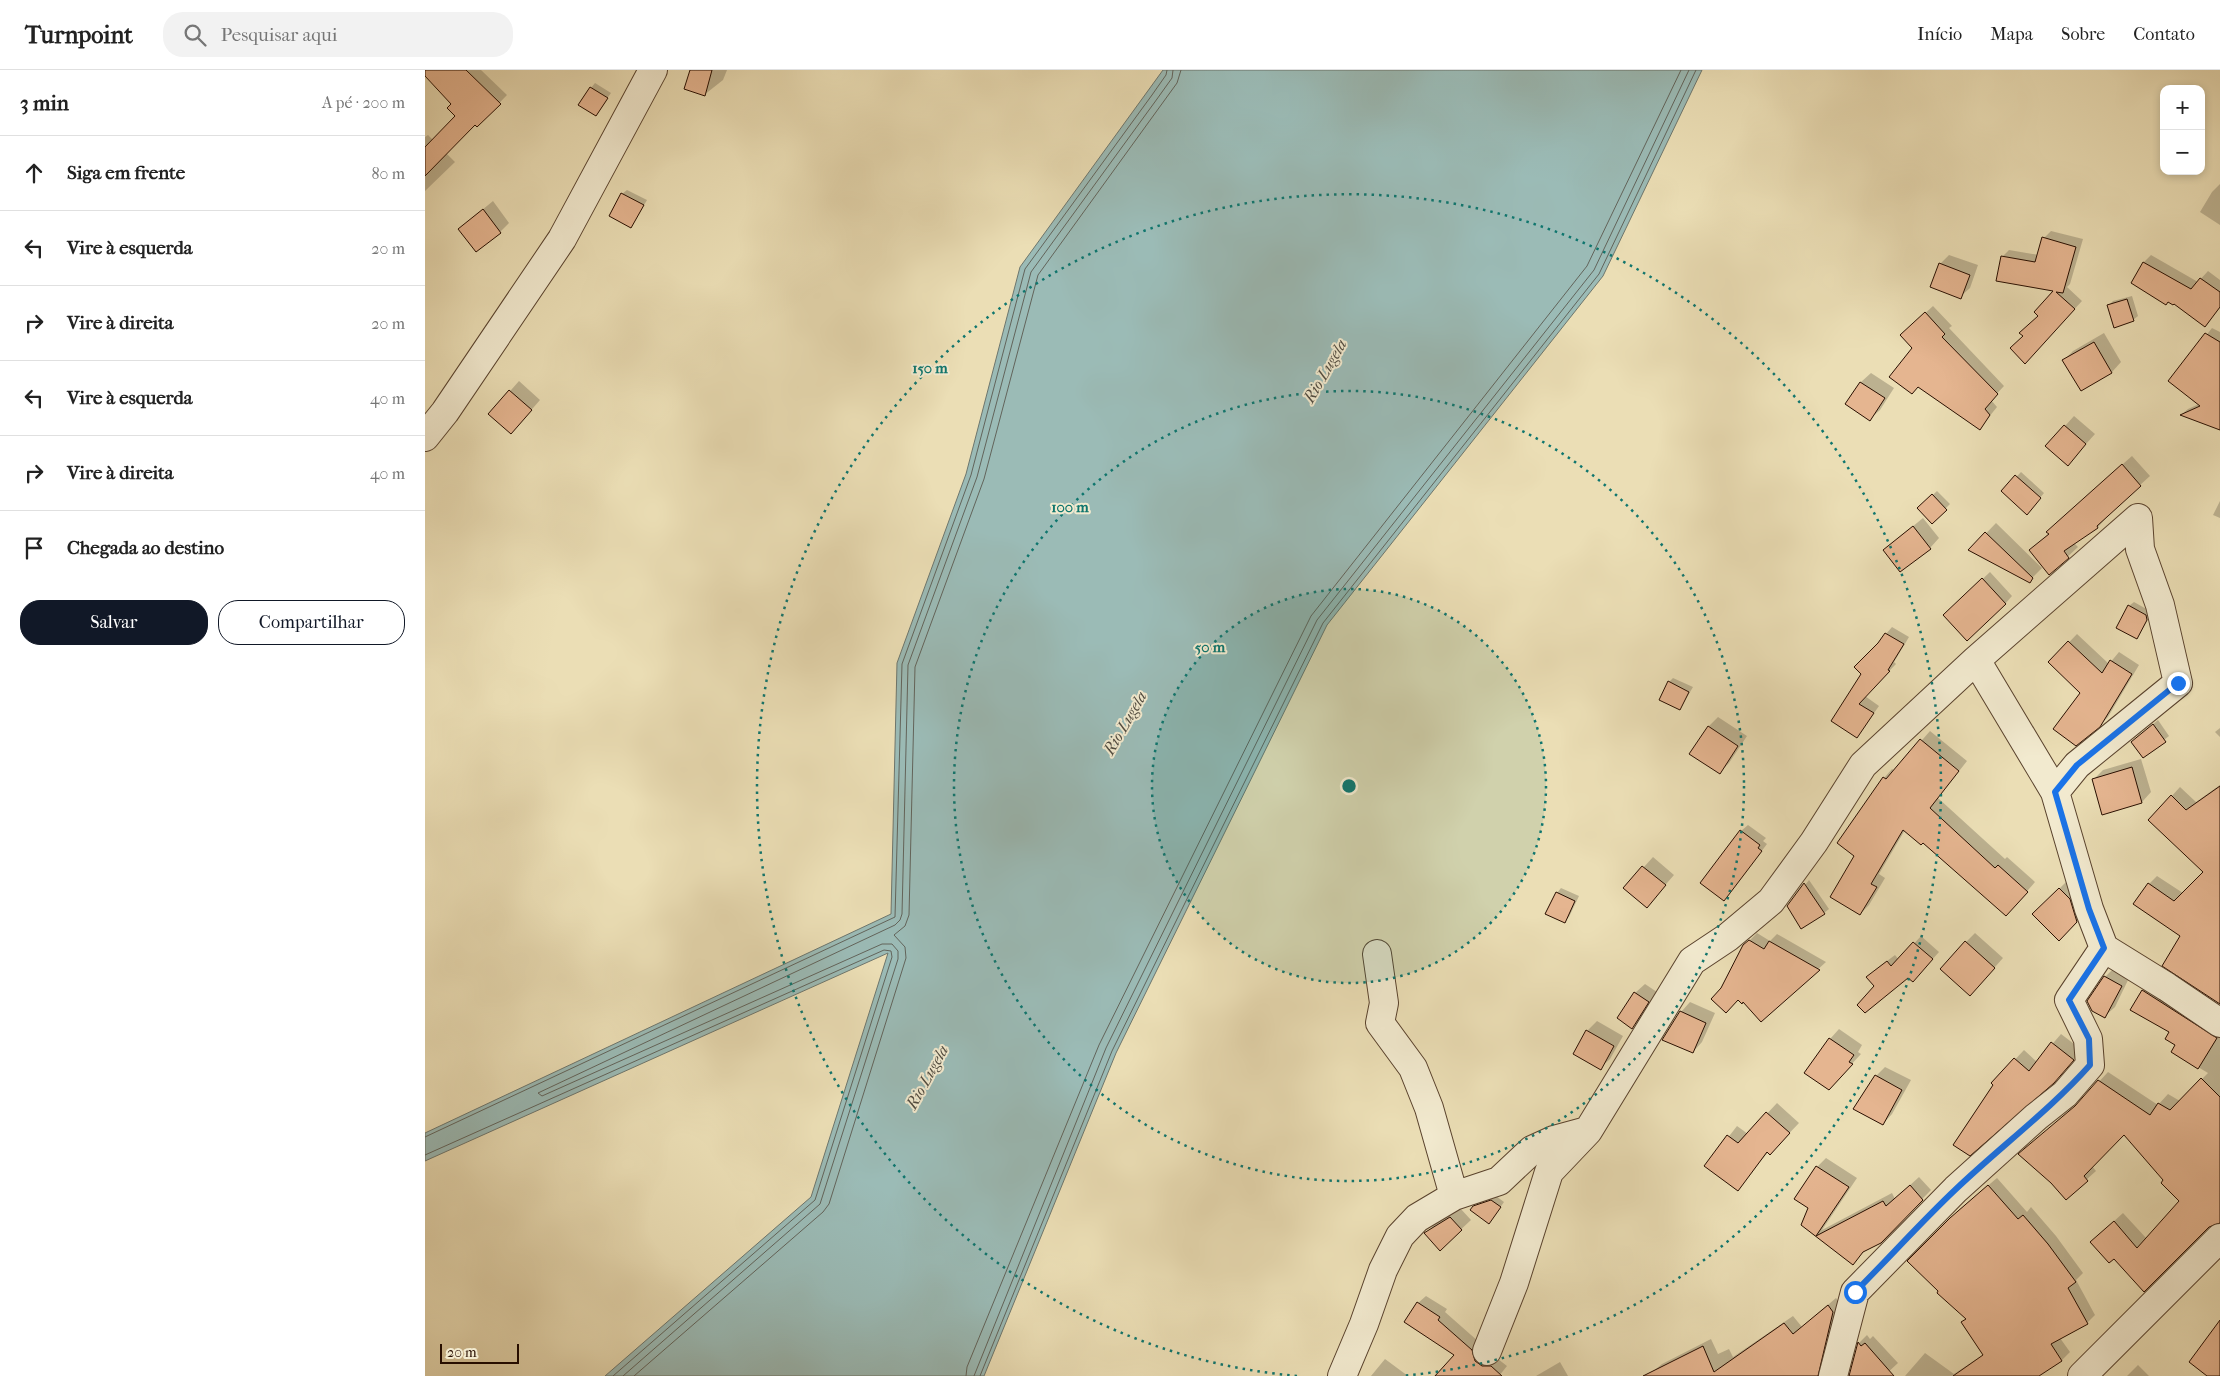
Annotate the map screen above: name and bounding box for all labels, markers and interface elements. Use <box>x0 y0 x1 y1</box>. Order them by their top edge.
search box <box>163 12 513 57</box>
text: Turnpoint <box>25 21 133 49</box>
icon: search <box>181 21 209 49</box>
text: Pesquisar aqui <box>221 24 337 46</box>
text: Início <box>1917 24 1962 45</box>
text: Mapa <box>1990 24 2033 45</box>
text: Sobre <box>2061 24 2105 45</box>
text: Contato <box>2133 24 2195 45</box>
map controls <box>2160 85 2205 175</box>
button: + <box>2160 85 2205 130</box>
text: 3 min <box>20 91 69 115</box>
text: A pé · 200 m <box>322 93 405 112</box>
button: − <box>2160 130 2205 175</box>
icon: ahead <box>20 159 48 187</box>
text: Siga em frente <box>67 162 185 184</box>
text: 80 m <box>371 164 405 183</box>
icon: left <box>20 234 48 262</box>
text: Vire à esquerda <box>67 237 193 259</box>
text: 20 m <box>371 239 405 258</box>
icon: right <box>20 309 48 337</box>
text: Vire à direita <box>67 312 174 334</box>
text: 20 m <box>371 314 405 333</box>
water label: Rio Lugela <box>1299 336 1351 407</box>
text: 150 m <box>912 359 948 377</box>
icon: left <box>20 384 48 412</box>
text: Vire à esquerda <box>67 387 193 409</box>
text: 40 m <box>370 389 405 408</box>
icon: right <box>20 459 48 487</box>
text: Vire à direita <box>67 462 174 484</box>
text: 40 m <box>370 464 405 483</box>
text: 100 m <box>1051 498 1089 516</box>
icon: arrive <box>20 534 48 562</box>
text: Chegada ao destino <box>67 537 224 559</box>
button: Salvar <box>20 600 208 645</box>
button: Compartilhar <box>218 600 405 645</box>
text: 50 m <box>1195 638 1226 656</box>
route end <box>2167 672 2190 695</box>
water label: Rio Lugela <box>1099 688 1151 759</box>
centre of rings <box>1340 777 1358 795</box>
water label: Rio Lugela <box>901 1042 952 1113</box>
route start <box>1844 1281 1867 1304</box>
scale bar <box>440 1341 519 1364</box>
text: 20 m <box>447 1344 477 1361</box>

